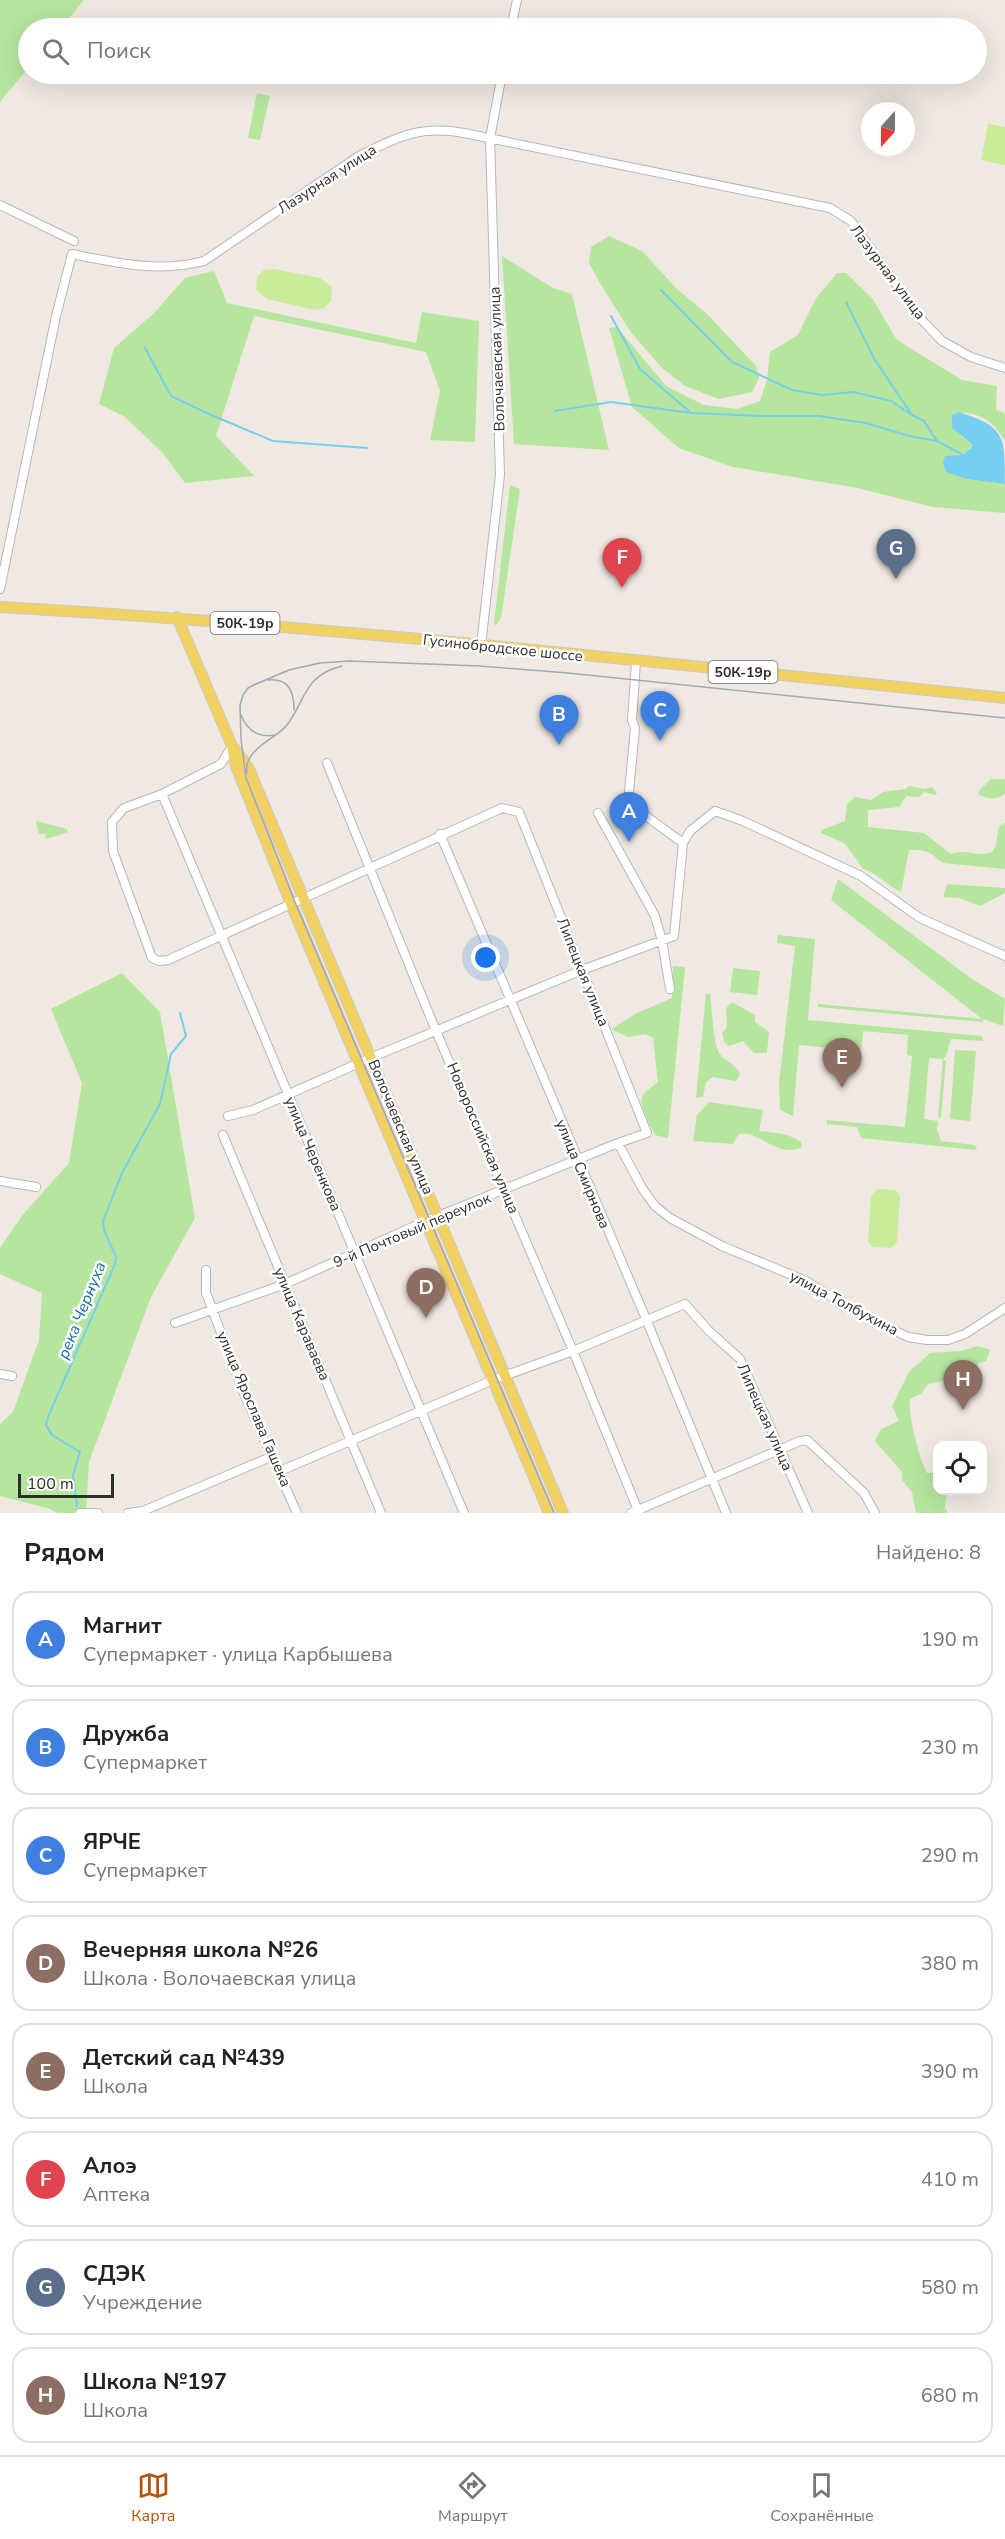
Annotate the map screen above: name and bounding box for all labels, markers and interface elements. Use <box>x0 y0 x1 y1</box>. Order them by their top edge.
search box <box>18 18 987 84</box>
icon: search <box>39 35 72 68</box>
text: Поиск <box>87 36 151 66</box>
north arrow <box>861 102 915 156</box>
street label: Лазурная улица <box>274 140 380 218</box>
street label: Лазурная улица <box>846 220 930 324</box>
street label: Волочаевская улица <box>484 286 510 432</box>
pin: G <box>876 530 916 579</box>
pin: F <box>602 538 642 588</box>
road number: 50К-19р <box>210 612 280 634</box>
street label: Гусинобродское шоссе <box>422 630 584 666</box>
road number: 50К-19р <box>708 661 777 683</box>
pin: C <box>640 692 680 741</box>
pin: B <box>540 696 578 745</box>
pin: A <box>610 792 648 842</box>
street label: Липецкая улица <box>552 915 614 1029</box>
your location <box>471 943 500 972</box>
pin: E <box>822 1038 862 1088</box>
street label: Волочаевская улица <box>363 1056 439 1198</box>
street label: Новороссийская улица <box>442 1059 524 1217</box>
street label: улица Черенкова <box>280 1094 346 1214</box>
street label: улица Смирнова <box>551 1116 615 1232</box>
street label: 9-й Почтовый переулок <box>330 1188 494 1272</box>
water label: река Чернуха <box>52 1258 111 1362</box>
street label: улица Караваева <box>269 1264 335 1384</box>
street label: улица Толбухина <box>786 1266 902 1340</box>
pin: D <box>406 1268 446 1318</box>
street label: улица Ярослава Гашека <box>212 1328 296 1490</box>
street label: Липецкая улица <box>732 1360 798 1474</box>
pin: H <box>944 1360 982 1410</box>
map controls <box>933 1441 987 1495</box>
button: locate <box>933 1441 987 1495</box>
scale bar <box>18 1471 114 1498</box>
text: 100 m <box>27 1473 74 1495</box>
text: Рядом <box>24 1535 105 1570</box>
text: Найдено: 8 <box>876 1539 981 1566</box>
text: Магнит <box>83 1611 162 1641</box>
text: A <box>38 1626 53 1653</box>
text: 190 m <box>921 1626 979 1653</box>
text: Супермаркет · улица Карбышева <box>83 1641 393 1668</box>
text: Дружба <box>83 1719 169 1749</box>
text: B <box>39 1734 52 1761</box>
text: 230 m <box>921 1734 979 1761</box>
text: Супермаркет <box>83 1749 207 1776</box>
text: ЯРЧЕ <box>83 1827 141 1857</box>
text: C <box>39 1842 52 1869</box>
text: 290 m <box>921 1842 979 1869</box>
text: Супермаркет <box>83 1857 207 1884</box>
text: Вечерняя школа №26 <box>83 1935 318 1965</box>
text: D <box>38 1950 53 1977</box>
text: 380 m <box>921 1950 979 1977</box>
text: Школа · Волочаевская улица <box>83 1965 356 1992</box>
text: Детский сад №439 <box>83 2043 285 2073</box>
text: E <box>40 2058 51 2085</box>
text: 390 m <box>921 2058 979 2085</box>
text: Школа <box>83 2073 148 2100</box>
text: Алоэ <box>83 2151 137 2181</box>
text: F <box>40 2166 51 2193</box>
text: 410 m <box>921 2166 979 2193</box>
text: Аптека <box>83 2181 150 2208</box>
text: СДЭК <box>83 2259 145 2289</box>
text: G <box>38 2274 53 2301</box>
text: 580 m <box>921 2274 979 2301</box>
text: Учреждение <box>83 2289 202 2316</box>
text: Школа №197 <box>83 2367 227 2397</box>
text: H <box>38 2382 53 2409</box>
text: 680 m <box>921 2382 979 2409</box>
text: Школа <box>83 2397 148 2424</box>
tab: Карта <box>131 2469 175 2527</box>
tab: Маршрут <box>438 2469 508 2527</box>
tab: Сохранённые <box>770 2469 874 2527</box>

